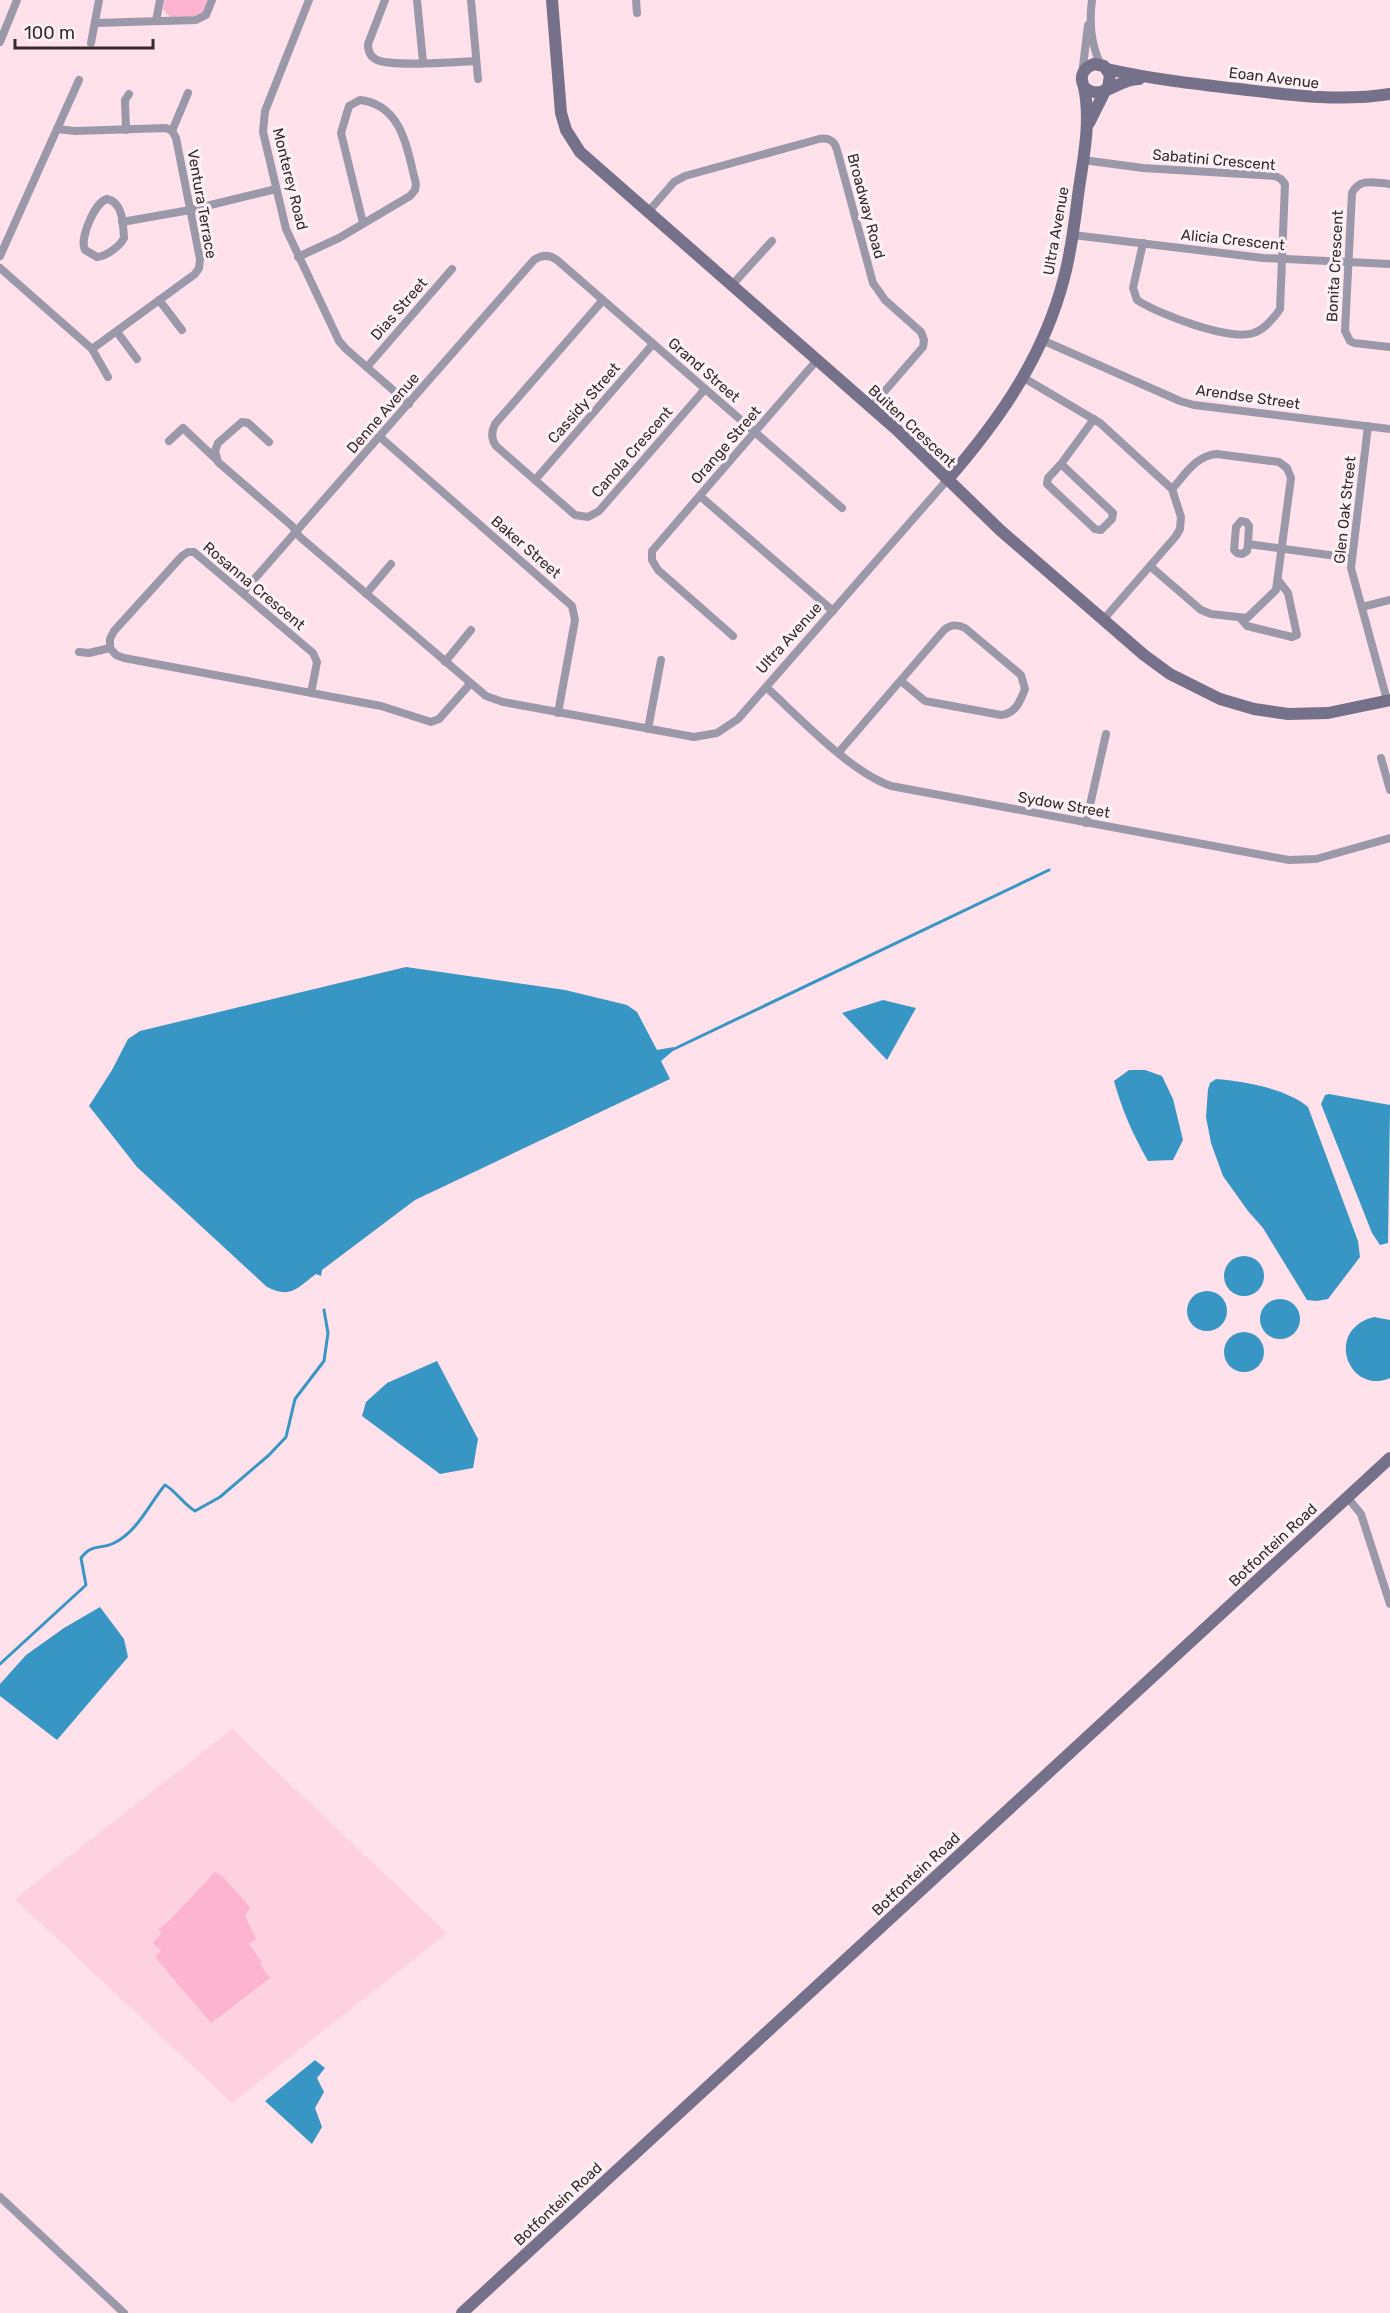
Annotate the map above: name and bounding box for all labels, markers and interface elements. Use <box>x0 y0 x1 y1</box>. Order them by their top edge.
scale bar <box>15 12 153 50</box>
text: 100 m <box>24 22 75 44</box>
street label: Eoan Avenue <box>1228 64 1320 92</box>
street label: Monterey Road <box>269 126 311 232</box>
street label: Sabatini Crescent <box>1152 146 1277 174</box>
street label: Ventura Terrace <box>184 148 220 260</box>
street label: Broadway Road <box>843 151 889 261</box>
street label: Ultra Avenue <box>1039 185 1073 277</box>
street label: Bonita Crescent <box>1323 209 1347 323</box>
street label: Alicia Crescent <box>1180 226 1286 254</box>
street label: Dias Street <box>367 274 431 344</box>
street label: Grand Street <box>664 334 744 406</box>
street label: Cassidy Street <box>544 359 624 447</box>
street label: Denne Avenue <box>343 369 423 457</box>
street label: Buiten Crescent <box>865 381 959 471</box>
street label: Arendse Street <box>1195 381 1301 413</box>
street label: Orange Street <box>687 402 765 488</box>
street label: Canola Crescent <box>588 403 676 501</box>
street label: Glen Oak Street <box>1330 455 1360 565</box>
street label: Baker Street <box>487 512 565 582</box>
street label: Rosanna Crescent <box>199 538 309 634</box>
street label: Ultra Avenue <box>752 599 826 677</box>
street label: Sydow Street <box>1016 788 1112 822</box>
street label: Botfontein Road <box>1225 1500 1321 1590</box>
street label: Botfontein Road <box>868 1829 964 1919</box>
street label: Botfontein Road <box>510 2159 606 2249</box>

